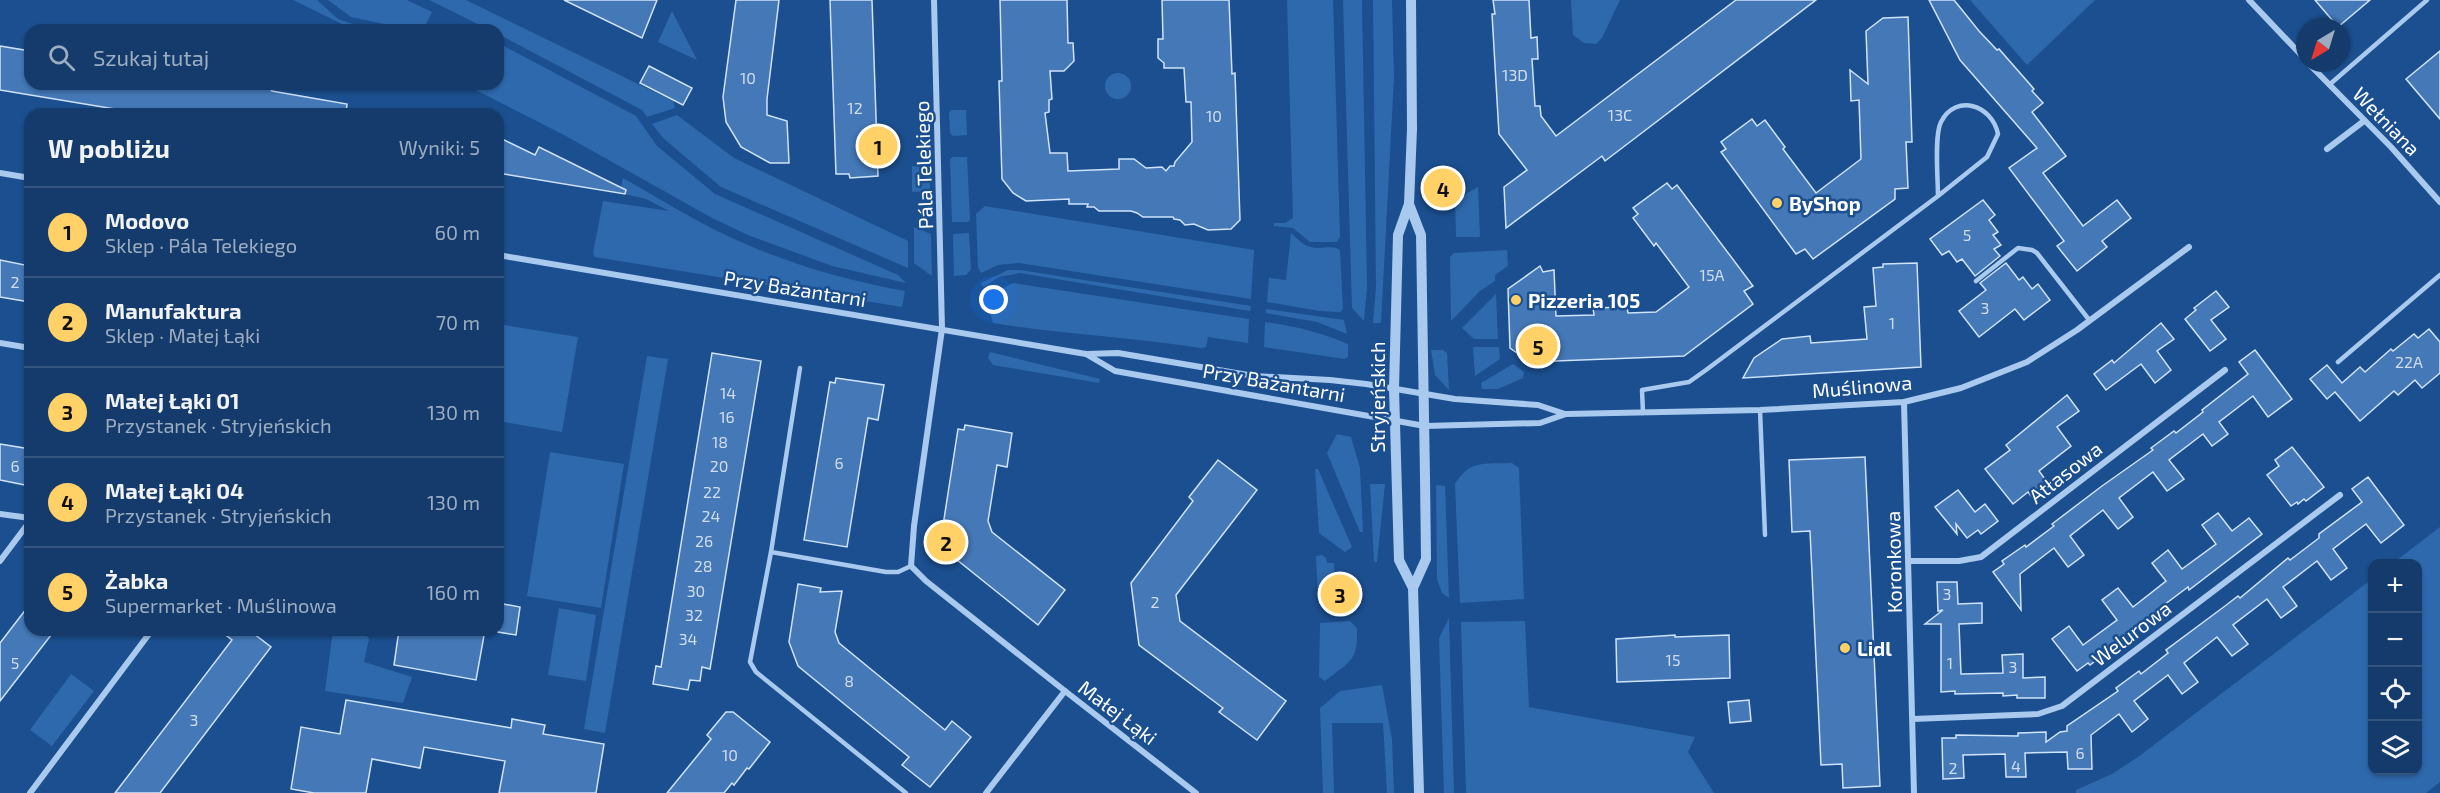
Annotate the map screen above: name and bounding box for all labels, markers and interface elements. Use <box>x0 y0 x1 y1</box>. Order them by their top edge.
north arrow <box>2296 18 2350 72</box>
search box <box>24 24 504 90</box>
icon: search <box>45 41 78 74</box>
text: Szukaj tutaj <box>93 44 209 70</box>
house number: 13D <box>1502 65 1528 84</box>
house number: 10 <box>740 68 756 87</box>
street label: Wełniana <box>2348 82 2426 160</box>
house number: 12 <box>847 98 863 117</box>
street label: Pála Telekiego <box>909 100 937 230</box>
house number: 13C <box>1608 105 1632 124</box>
house number: 10 <box>1206 106 1222 125</box>
pin: 1 <box>858 124 898 168</box>
text: W pobliżu <box>48 132 170 163</box>
text: Wyniki: 5 <box>399 135 480 159</box>
pin: 4 <box>1424 166 1462 210</box>
place label: ByShop <box>1789 191 1861 216</box>
marker: ByShop <box>1770 196 1784 210</box>
text: Modovo <box>105 207 189 233</box>
text: 1 <box>63 220 72 244</box>
text: 60 m <box>435 220 480 244</box>
house number: 5 <box>1963 225 1971 244</box>
text: Sklep · Pála Telekiego <box>105 233 297 257</box>
street label: Przy Bażantarni <box>722 265 868 311</box>
house number: 15A <box>1700 265 1724 284</box>
house number: 2 <box>11 272 20 291</box>
your location <box>979 285 1008 314</box>
place label: Pizzeria 105 <box>1528 288 1640 312</box>
marker: Pizzeria 105 <box>1509 293 1523 307</box>
text: Manufaktura <box>105 297 242 323</box>
house number: 3 <box>1981 298 1989 317</box>
text: 2 <box>62 310 73 334</box>
text: 70 m <box>436 310 480 334</box>
house number: 1 <box>1889 313 1895 332</box>
text: Sklep · Małej Łąki <box>105 323 260 347</box>
pin: 5 <box>1518 324 1558 368</box>
street label: Stryjeńskich <box>1365 341 1389 453</box>
house number: 22A <box>2395 352 2423 371</box>
street label: Przy Bażantarni <box>1201 358 1347 406</box>
street label: Muślinowa <box>1811 370 1913 402</box>
house number: 14 <box>720 383 736 402</box>
text: Małej Łąki 01 <box>105 387 240 413</box>
text: 3 <box>62 400 73 424</box>
text: 130 m <box>427 400 480 424</box>
house number: 16 <box>719 407 735 426</box>
text: Przystanek · Stryjeńskich <box>105 413 332 437</box>
house number: 18 <box>712 432 728 451</box>
street label: Atłasowa <box>2024 436 2106 508</box>
house number: 6 <box>834 453 844 472</box>
house number: 6 <box>10 456 20 475</box>
house number: 20 <box>710 456 728 475</box>
text: Małej Łąki 04 <box>105 477 244 503</box>
house number: 22 <box>703 482 721 501</box>
text: 4 <box>61 490 74 514</box>
text: 130 m <box>427 490 480 514</box>
text: Przystanek · Stryjeńskich <box>105 503 332 527</box>
house number: 24 <box>702 506 721 525</box>
street label: Koronkowa <box>1880 511 1906 613</box>
pin: 2 <box>926 520 966 564</box>
house number: 26 <box>695 531 713 550</box>
house number: 28 <box>694 556 712 575</box>
map controls <box>2368 559 2422 775</box>
button: + <box>2368 559 2422 613</box>
text: Żabka <box>105 567 168 593</box>
pin: 3 <box>1320 572 1360 616</box>
text: 5 <box>62 580 73 604</box>
text: 160 m <box>427 580 480 604</box>
house number: 30 <box>687 581 705 600</box>
house number: 3 <box>1943 584 1951 603</box>
house number: 2 <box>1151 592 1160 611</box>
text: Supermarket · Muślinowa <box>105 593 337 617</box>
street label: Welurowa <box>2087 595 2175 671</box>
house number: 32 <box>685 605 703 624</box>
button: − <box>2368 613 2422 667</box>
house number: 34 <box>679 629 698 648</box>
place label: Lidl <box>1857 636 1892 660</box>
marker: Lidl <box>1838 641 1852 655</box>
house number: 15 <box>1666 650 1680 669</box>
house number: 5 <box>11 653 19 672</box>
house number: 1 <box>1947 653 1953 672</box>
house number: 3 <box>2009 657 2017 676</box>
button: locate <box>2368 667 2422 721</box>
house number: 8 <box>844 671 854 690</box>
street label: Małej Łąki <box>1074 675 1162 749</box>
house number: 3 <box>190 710 198 729</box>
button: layers <box>2368 721 2422 775</box>
house number: 6 <box>2075 743 2085 762</box>
house number: 10 <box>722 745 738 764</box>
house number: 4 <box>2011 756 2021 775</box>
house number: 2 <box>1949 758 1958 777</box>

